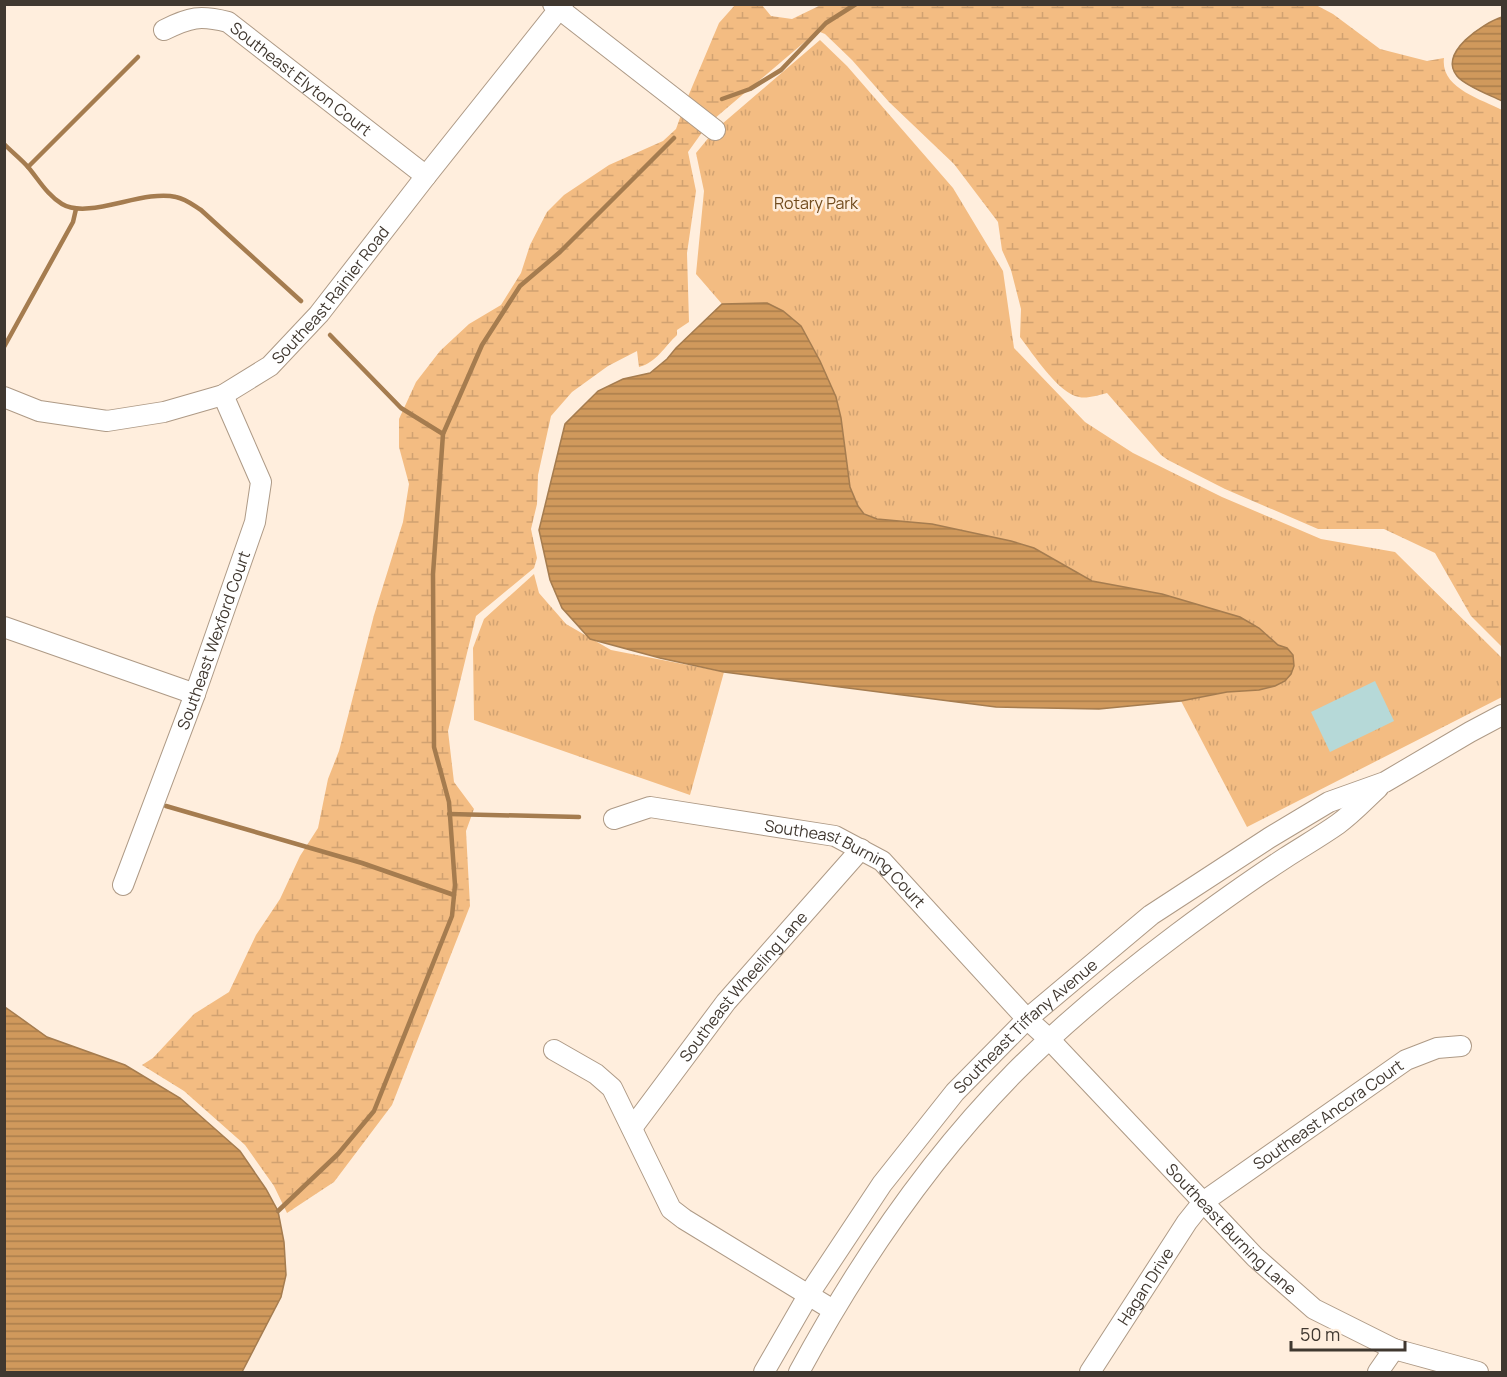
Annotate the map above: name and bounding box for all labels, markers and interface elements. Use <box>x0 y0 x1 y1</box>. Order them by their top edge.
street label: Southeast Elyton Court <box>226 17 376 141</box>
park label: Rotary Park <box>774 192 859 214</box>
street label: Southeast Rainier Road <box>267 222 394 369</box>
street label: Southeast Wexford Court <box>172 548 255 733</box>
street label: Southeast Burning Court <box>763 814 930 912</box>
street label: Southeast Wheeling Lane <box>674 907 812 1066</box>
street label: Southeast Tiffany Avenue <box>949 954 1102 1098</box>
street label: Southeast Ancora Court <box>1249 1054 1408 1175</box>
street label: Southeast Burning Lane <box>1161 1158 1301 1300</box>
street label: Hagan Drive <box>1112 1243 1179 1329</box>
scale bar <box>1291 1314 1405 1352</box>
text: 50 m <box>1300 1322 1340 1346</box>

